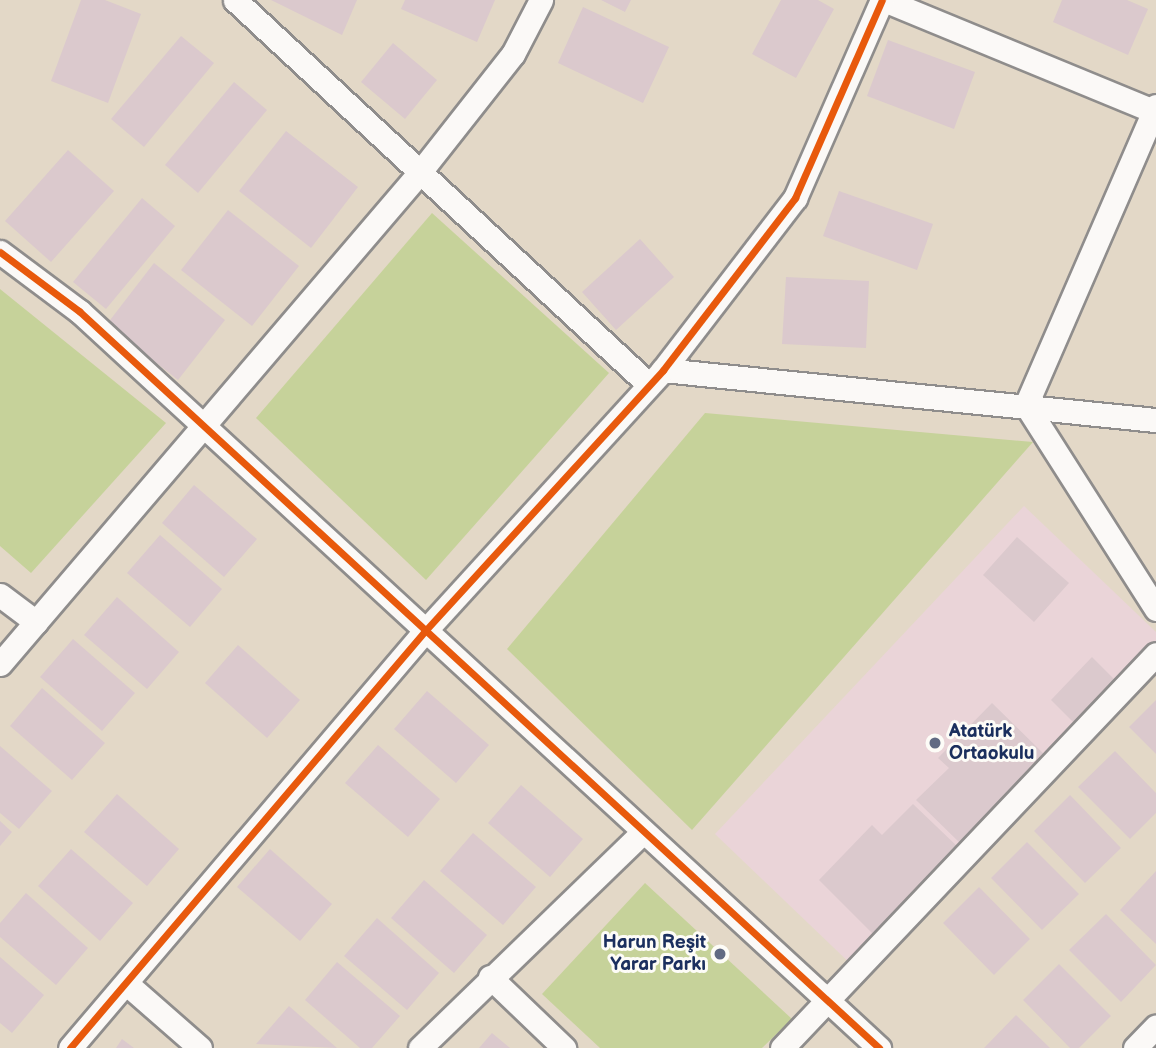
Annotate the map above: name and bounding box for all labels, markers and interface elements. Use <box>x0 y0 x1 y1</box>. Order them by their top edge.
place label: Atatürk Ortaokulu <box>949 721 1034 765</box>
marker: Atatürk Ortaokulu <box>927 735 943 751</box>
place label: Harun Reşit Yarar Parkı <box>603 932 706 976</box>
marker: Harun Reşit Yarar Parkı <box>712 946 728 962</box>

